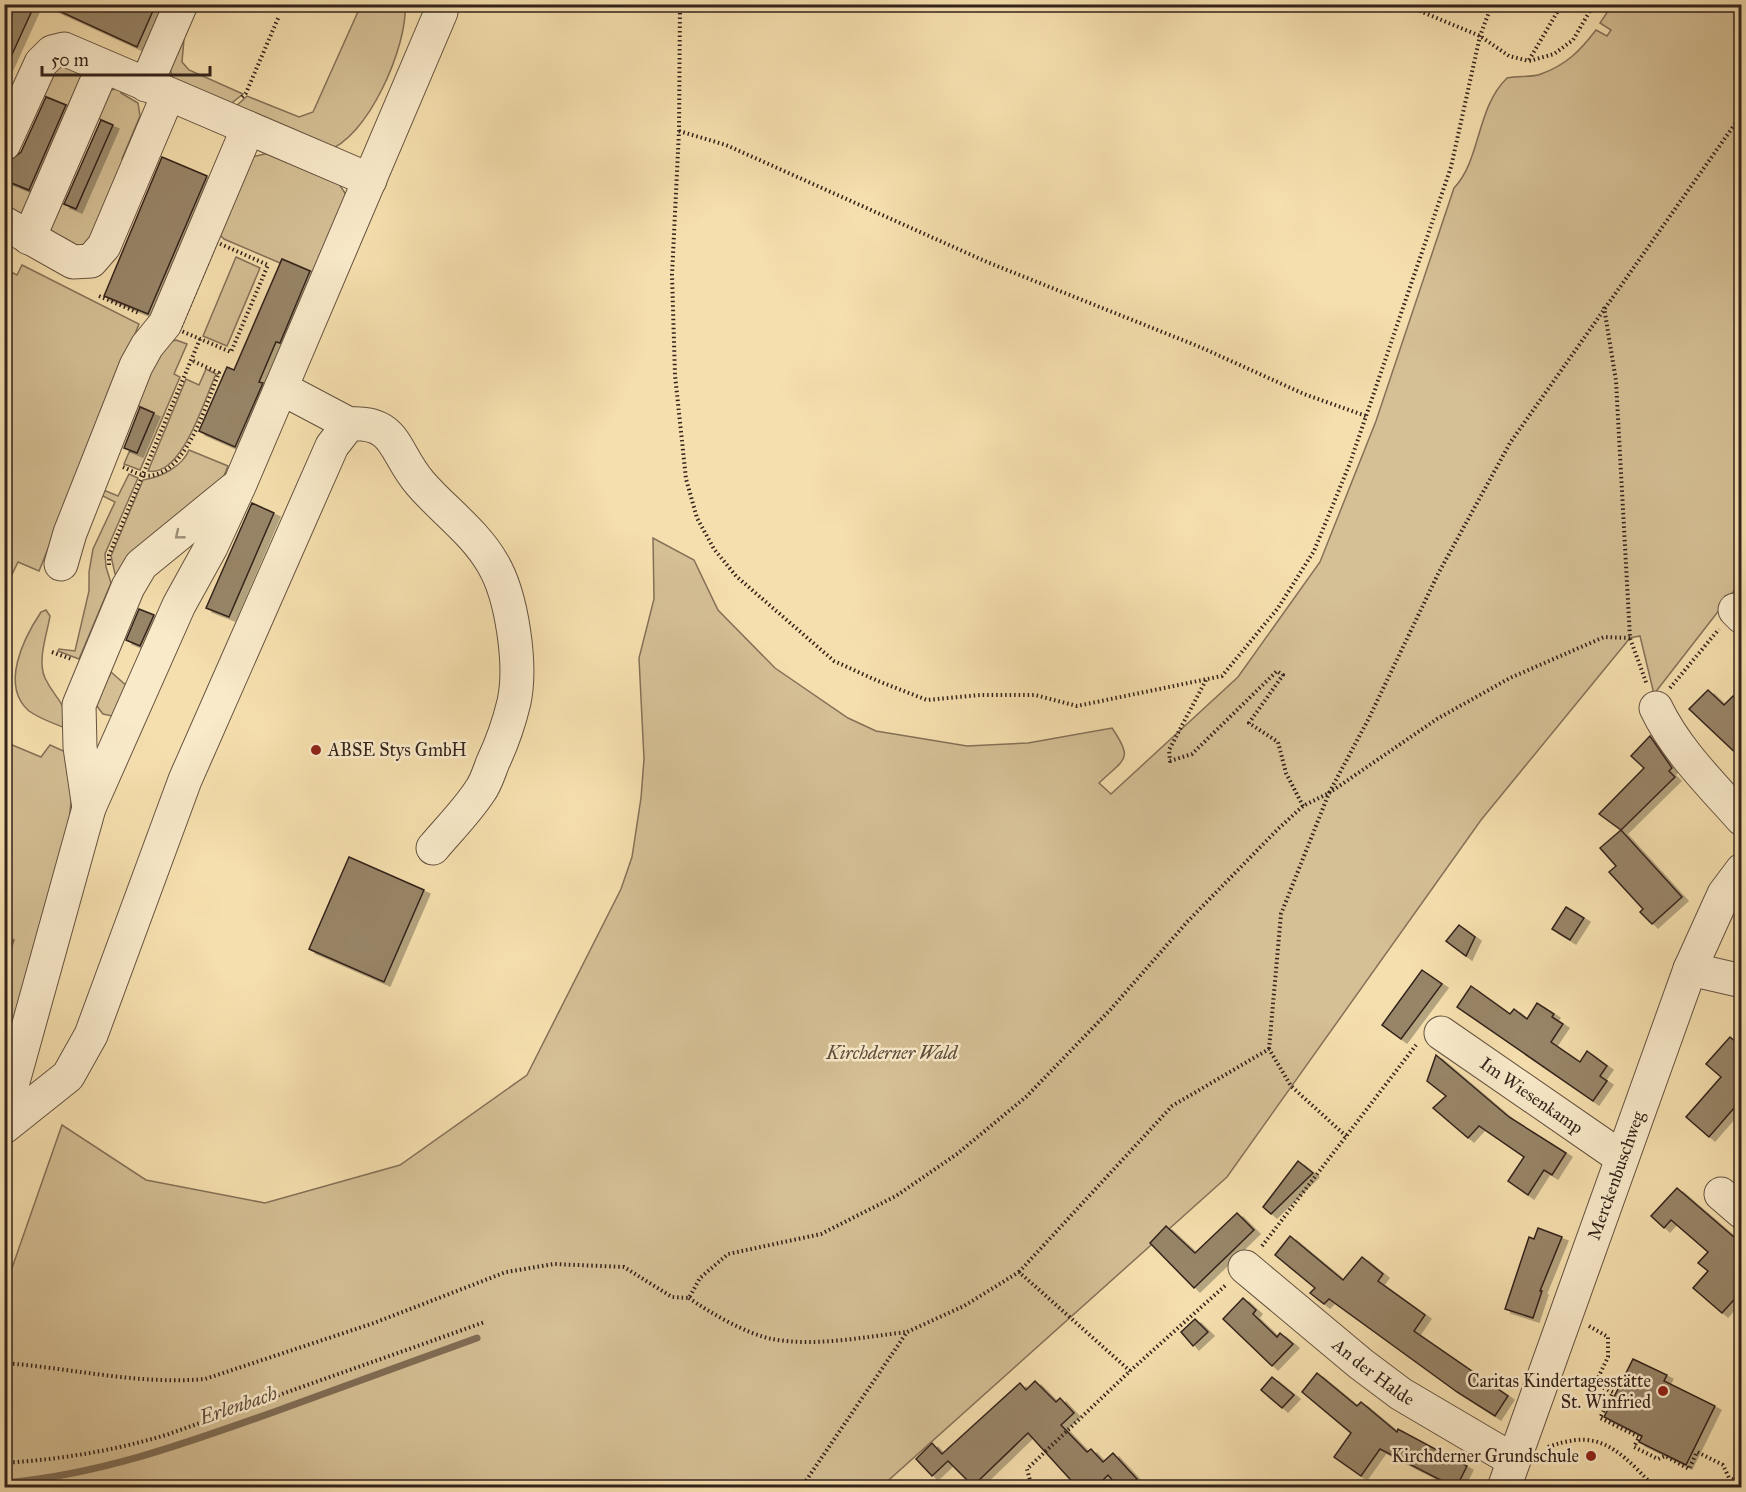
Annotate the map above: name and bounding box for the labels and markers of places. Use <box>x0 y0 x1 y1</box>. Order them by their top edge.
place label: ABSE Stys GmbH <box>327 739 467 761</box>
marker: ABSE Stys GmbH <box>309 743 323 757</box>
place label: Caritas Kindertagesstätte St. Winfried <box>1467 1370 1651 1413</box>
marker: Caritas Kindertagesstätte St. Winfried <box>1656 1384 1670 1398</box>
place label: Kirchderner Grundschule <box>1392 1445 1579 1467</box>
marker: Kirchderner Grundschule <box>1584 1449 1598 1463</box>

